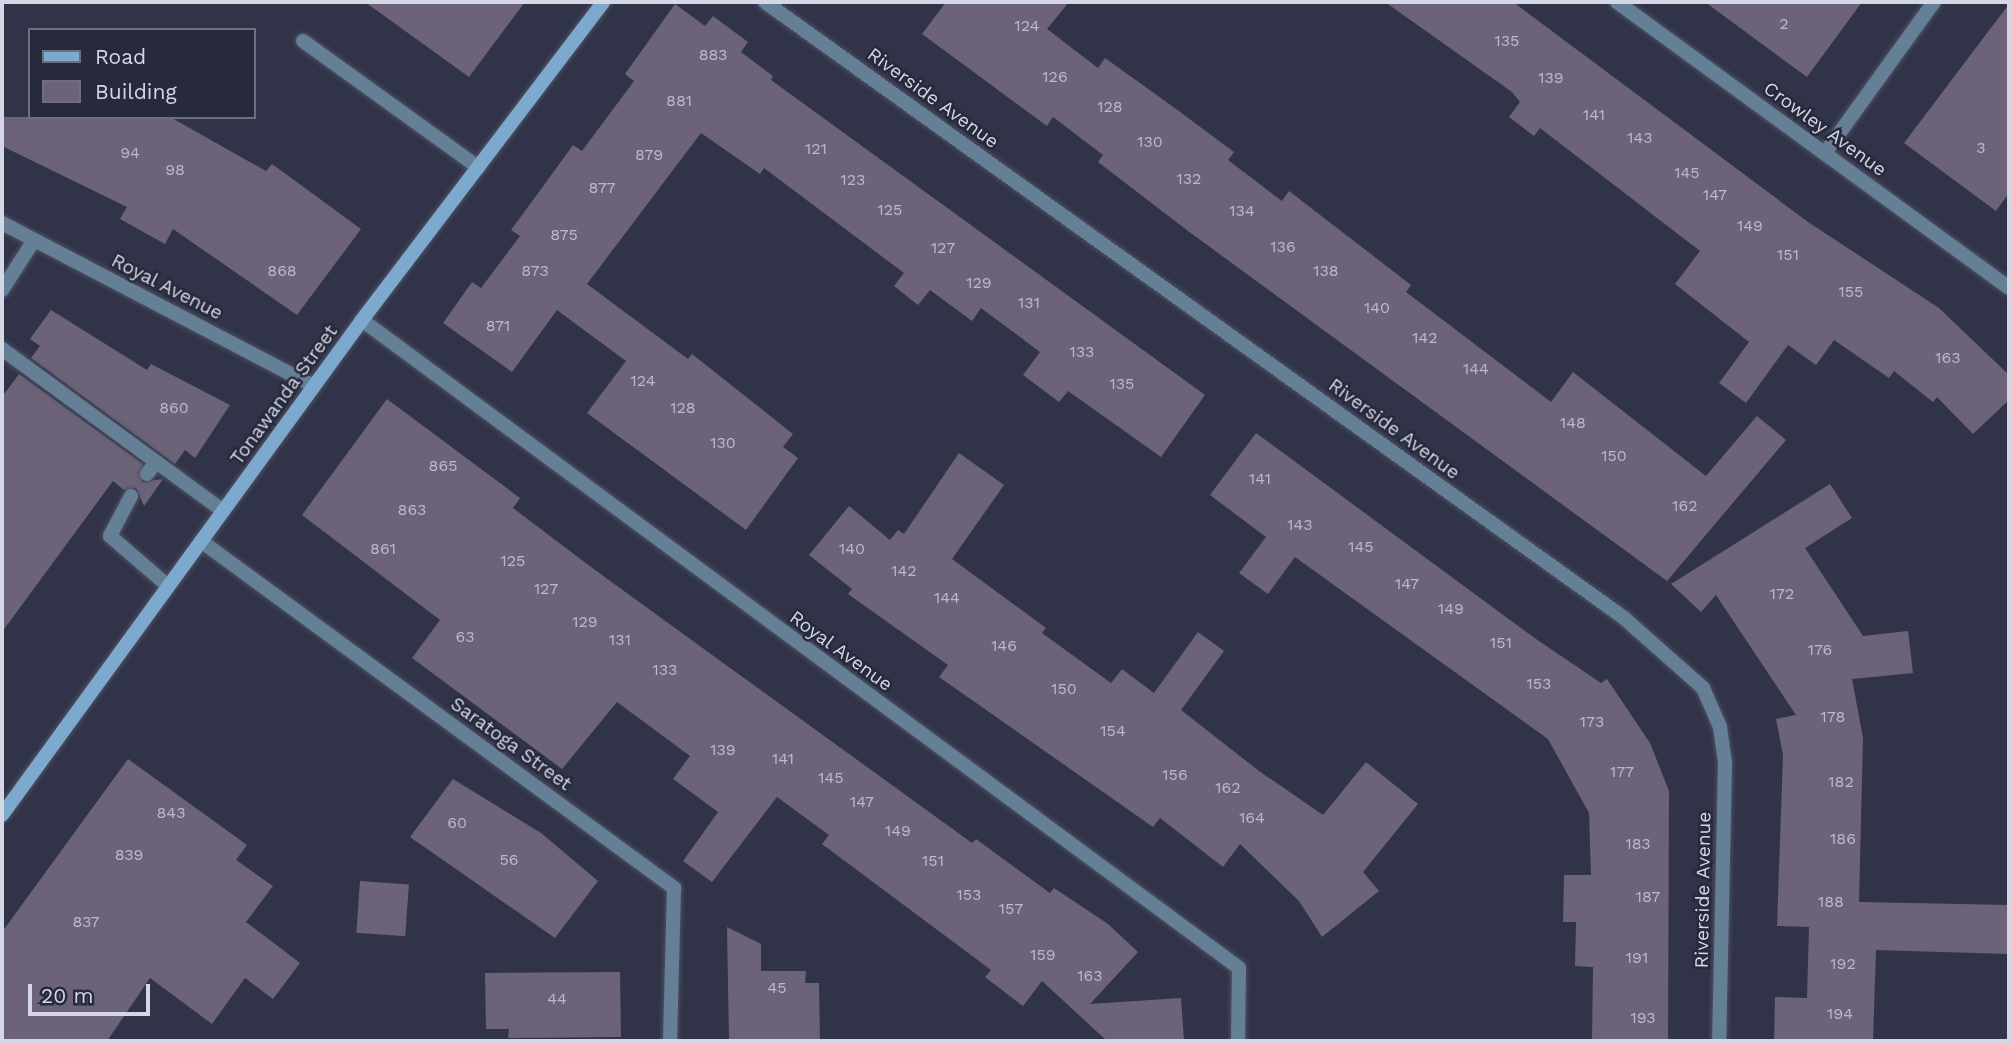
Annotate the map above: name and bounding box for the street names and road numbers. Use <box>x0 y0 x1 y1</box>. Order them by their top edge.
street label: Riverside Avenue <box>863 43 1003 153</box>
street label: Crowley Avenue <box>1759 76 1891 182</box>
street label: Royal Avenue <box>107 249 227 325</box>
street label: Tonawanda Street <box>226 320 342 470</box>
street label: Riverside Avenue <box>1324 374 1464 484</box>
street label: Royal Avenue <box>784 606 898 696</box>
street label: Saratoga Street <box>446 692 576 796</box>
street label: Riverside Avenue <box>1690 811 1716 969</box>

